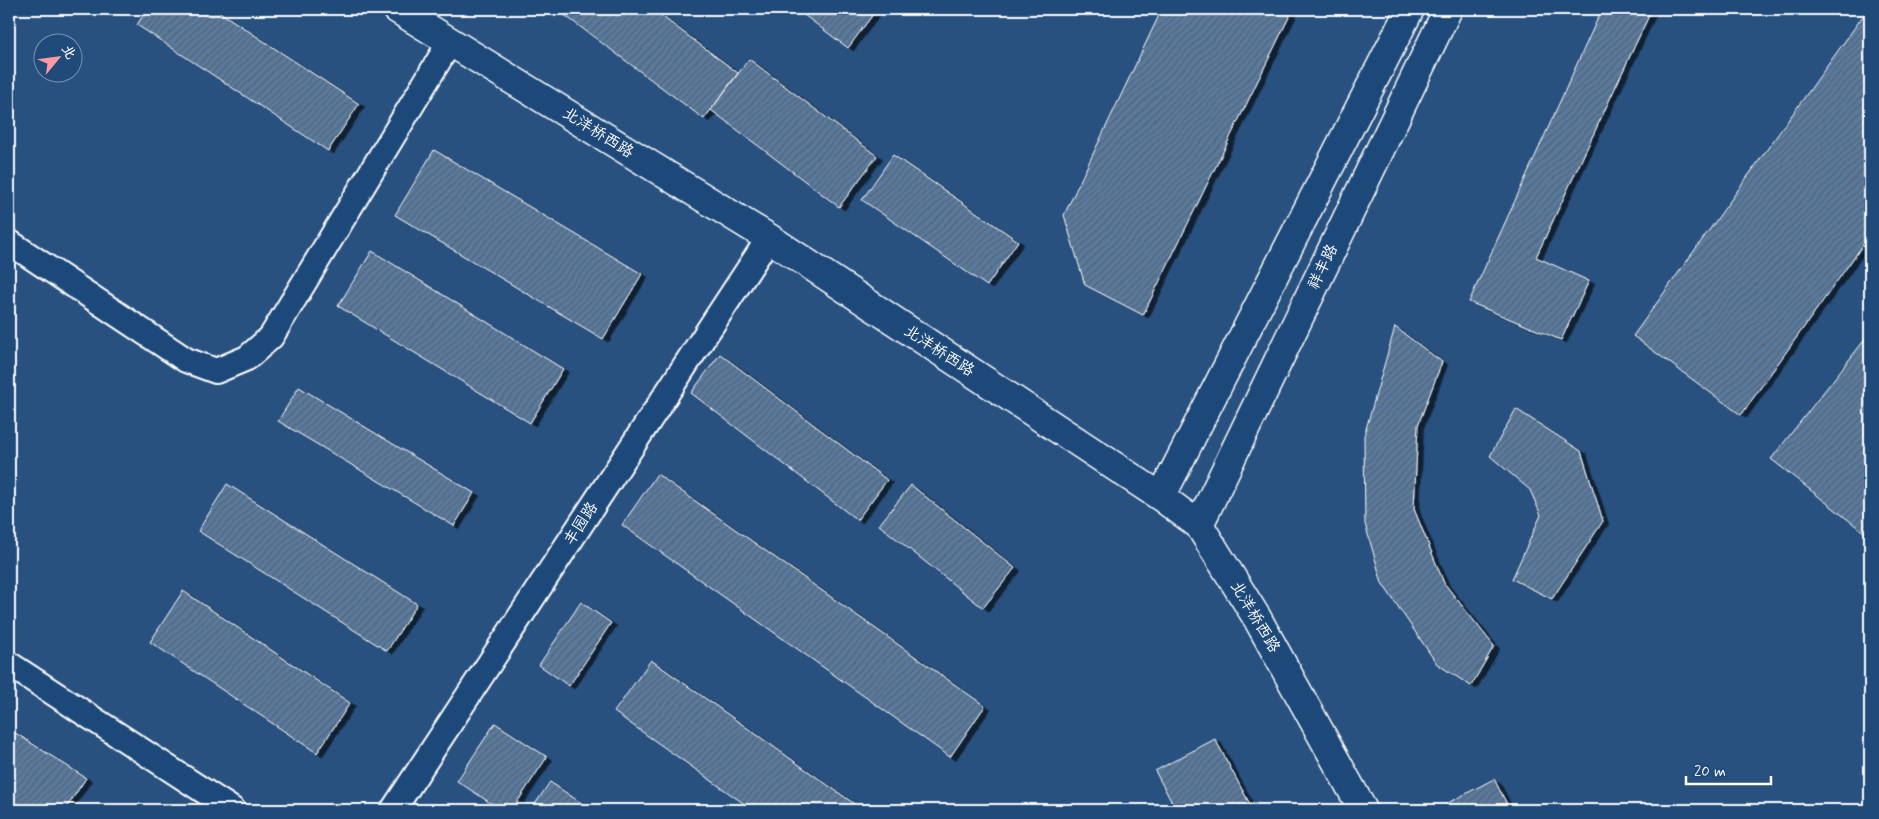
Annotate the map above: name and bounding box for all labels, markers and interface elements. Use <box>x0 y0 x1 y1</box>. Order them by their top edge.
north arrow <box>32 32 82 82</box>
text: 北 <box>57 42 80 63</box>
street label: 北洋桥西路 <box>559 103 637 163</box>
street label: 祥丰路 <box>1303 241 1343 293</box>
street label: 北洋桥西路 <box>900 320 978 382</box>
street label: 丰园路 <box>559 498 603 550</box>
street label: 北洋桥西路 <box>1225 577 1285 657</box>
scale bar <box>1686 754 1772 786</box>
text: 20 m <box>1694 762 1726 782</box>

